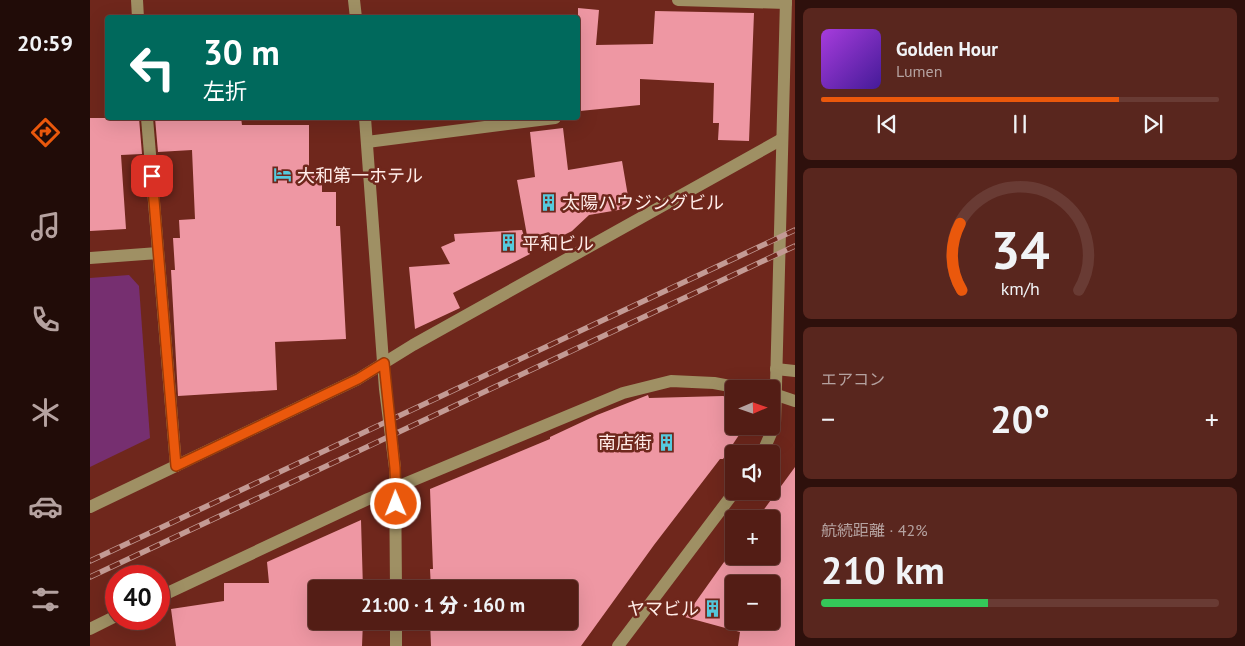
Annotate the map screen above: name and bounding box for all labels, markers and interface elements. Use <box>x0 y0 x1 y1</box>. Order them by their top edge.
text: 20:59 <box>17 29 73 57</box>
text: 30 m <box>203 29 280 75</box>
icon: left <box>120 35 185 100</box>
text: Golden Hour <box>896 37 998 61</box>
text: Lumen <box>896 61 942 81</box>
text: 左折 <box>203 77 247 105</box>
icon: previous <box>873 110 901 138</box>
icon: pause <box>1006 110 1034 138</box>
icon: next <box>1139 110 1167 138</box>
icon: directions <box>28 115 63 150</box>
pin <box>131 155 173 197</box>
icon: arrive <box>138 162 166 190</box>
place label: 大和第一ホテル <box>297 164 423 187</box>
hotel icon: 大和第一ホテル <box>273 165 293 185</box>
place label: 太陽ハウジングビル <box>562 191 724 214</box>
building icon: 太陽ハウジングビル <box>538 192 558 212</box>
icon: music <box>28 209 63 244</box>
text: 34 <box>991 216 1049 283</box>
place label: 平和ビル <box>522 232 594 255</box>
building icon: 平和ビル <box>498 233 518 253</box>
text: km/h <box>1000 277 1040 300</box>
icon: phone <box>28 302 63 337</box>
text: エアコン <box>821 369 885 389</box>
north arrow <box>725 380 780 435</box>
map controls <box>725 380 780 630</box>
text: 20° <box>990 394 1050 443</box>
icon: climate <box>28 395 63 430</box>
text: − <box>821 400 835 437</box>
text: + <box>1205 400 1219 437</box>
place label: 南店街 <box>598 431 652 454</box>
building icon: 南店街 <box>656 432 676 452</box>
button: sound <box>725 445 780 500</box>
position arrow <box>369 477 421 529</box>
icon: car <box>28 489 63 524</box>
button: + <box>725 510 780 565</box>
text: 航続距離 · 42% <box>821 520 928 540</box>
text: 210 km <box>821 545 945 594</box>
speed limit sign: 40 <box>105 565 170 630</box>
button: − <box>725 575 780 630</box>
icon: filters <box>28 582 63 617</box>
text: 21:00 · 1 分 · 160 m <box>361 593 525 617</box>
place label: ヤマビル <box>627 597 699 620</box>
building icon: ヤマビル <box>703 598 723 618</box>

